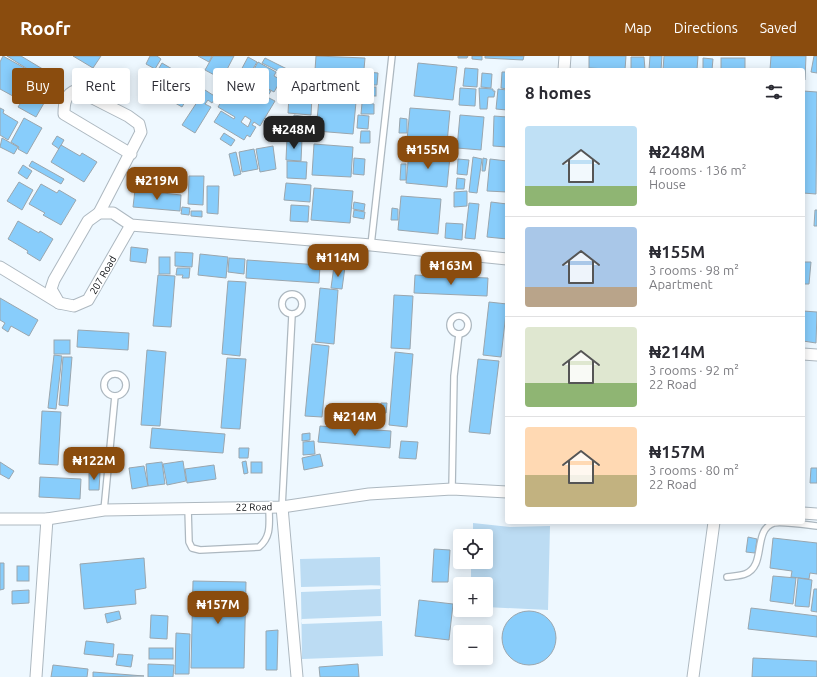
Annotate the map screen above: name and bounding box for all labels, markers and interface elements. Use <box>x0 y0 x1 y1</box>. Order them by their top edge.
text: Roofr <box>20 17 71 39</box>
text: Map <box>624 20 652 36</box>
text: Directions <box>674 20 738 36</box>
text: Saved <box>760 20 797 36</box>
chip: Buy <box>12 68 64 104</box>
chip: Rent <box>72 68 130 104</box>
chip: Filters <box>138 68 205 104</box>
chip: New <box>213 68 269 104</box>
chip: Apartment <box>277 68 374 104</box>
icon: filters <box>763 81 785 103</box>
text: 8 homes <box>525 83 591 102</box>
pin: ₦248M <box>266 116 322 150</box>
text: ₦248M <box>273 122 315 136</box>
pin: ₦155M <box>400 136 456 170</box>
text: ₦155M <box>407 142 449 156</box>
icon: home <box>557 142 605 190</box>
text: ₦248M <box>649 142 705 161</box>
text: 4 rooms · 136 m² <box>649 163 746 177</box>
pin: ₦219M <box>129 167 185 201</box>
text: ₦219M <box>136 173 178 187</box>
text: House <box>649 177 686 191</box>
text: ₦155M <box>649 242 705 261</box>
icon: home <box>557 243 605 291</box>
pin: ₦114M <box>310 244 366 278</box>
text: ₦114M <box>317 250 359 264</box>
pin: ₦163M <box>423 252 479 286</box>
street label: 207 Road <box>88 254 118 296</box>
text: ₦163M <box>430 258 472 272</box>
text: 3 rooms · 98 m² <box>649 263 739 277</box>
text: Apartment <box>649 277 713 291</box>
text: ₦214M <box>649 342 705 361</box>
icon: home <box>557 343 605 391</box>
text: 3 rooms · 92 m² <box>649 363 739 377</box>
text: 22 Road <box>649 377 697 391</box>
pin: ₦214M <box>327 403 383 437</box>
text: ₦214M <box>334 409 376 423</box>
text: ₦157M <box>649 442 705 461</box>
icon: home <box>557 443 605 491</box>
pin: ₦122M <box>66 447 122 481</box>
text: ₦122M <box>73 453 115 467</box>
text: 3 rooms · 80 m² <box>649 463 739 477</box>
text: 22 Road <box>649 477 697 491</box>
street label: 22 Road <box>236 501 273 513</box>
map controls <box>453 529 493 665</box>
button: locate <box>453 529 493 569</box>
button: + <box>453 577 493 617</box>
pin: ₦157M <box>190 591 246 625</box>
text: ₦157M <box>197 597 239 611</box>
button: − <box>453 625 493 665</box>

